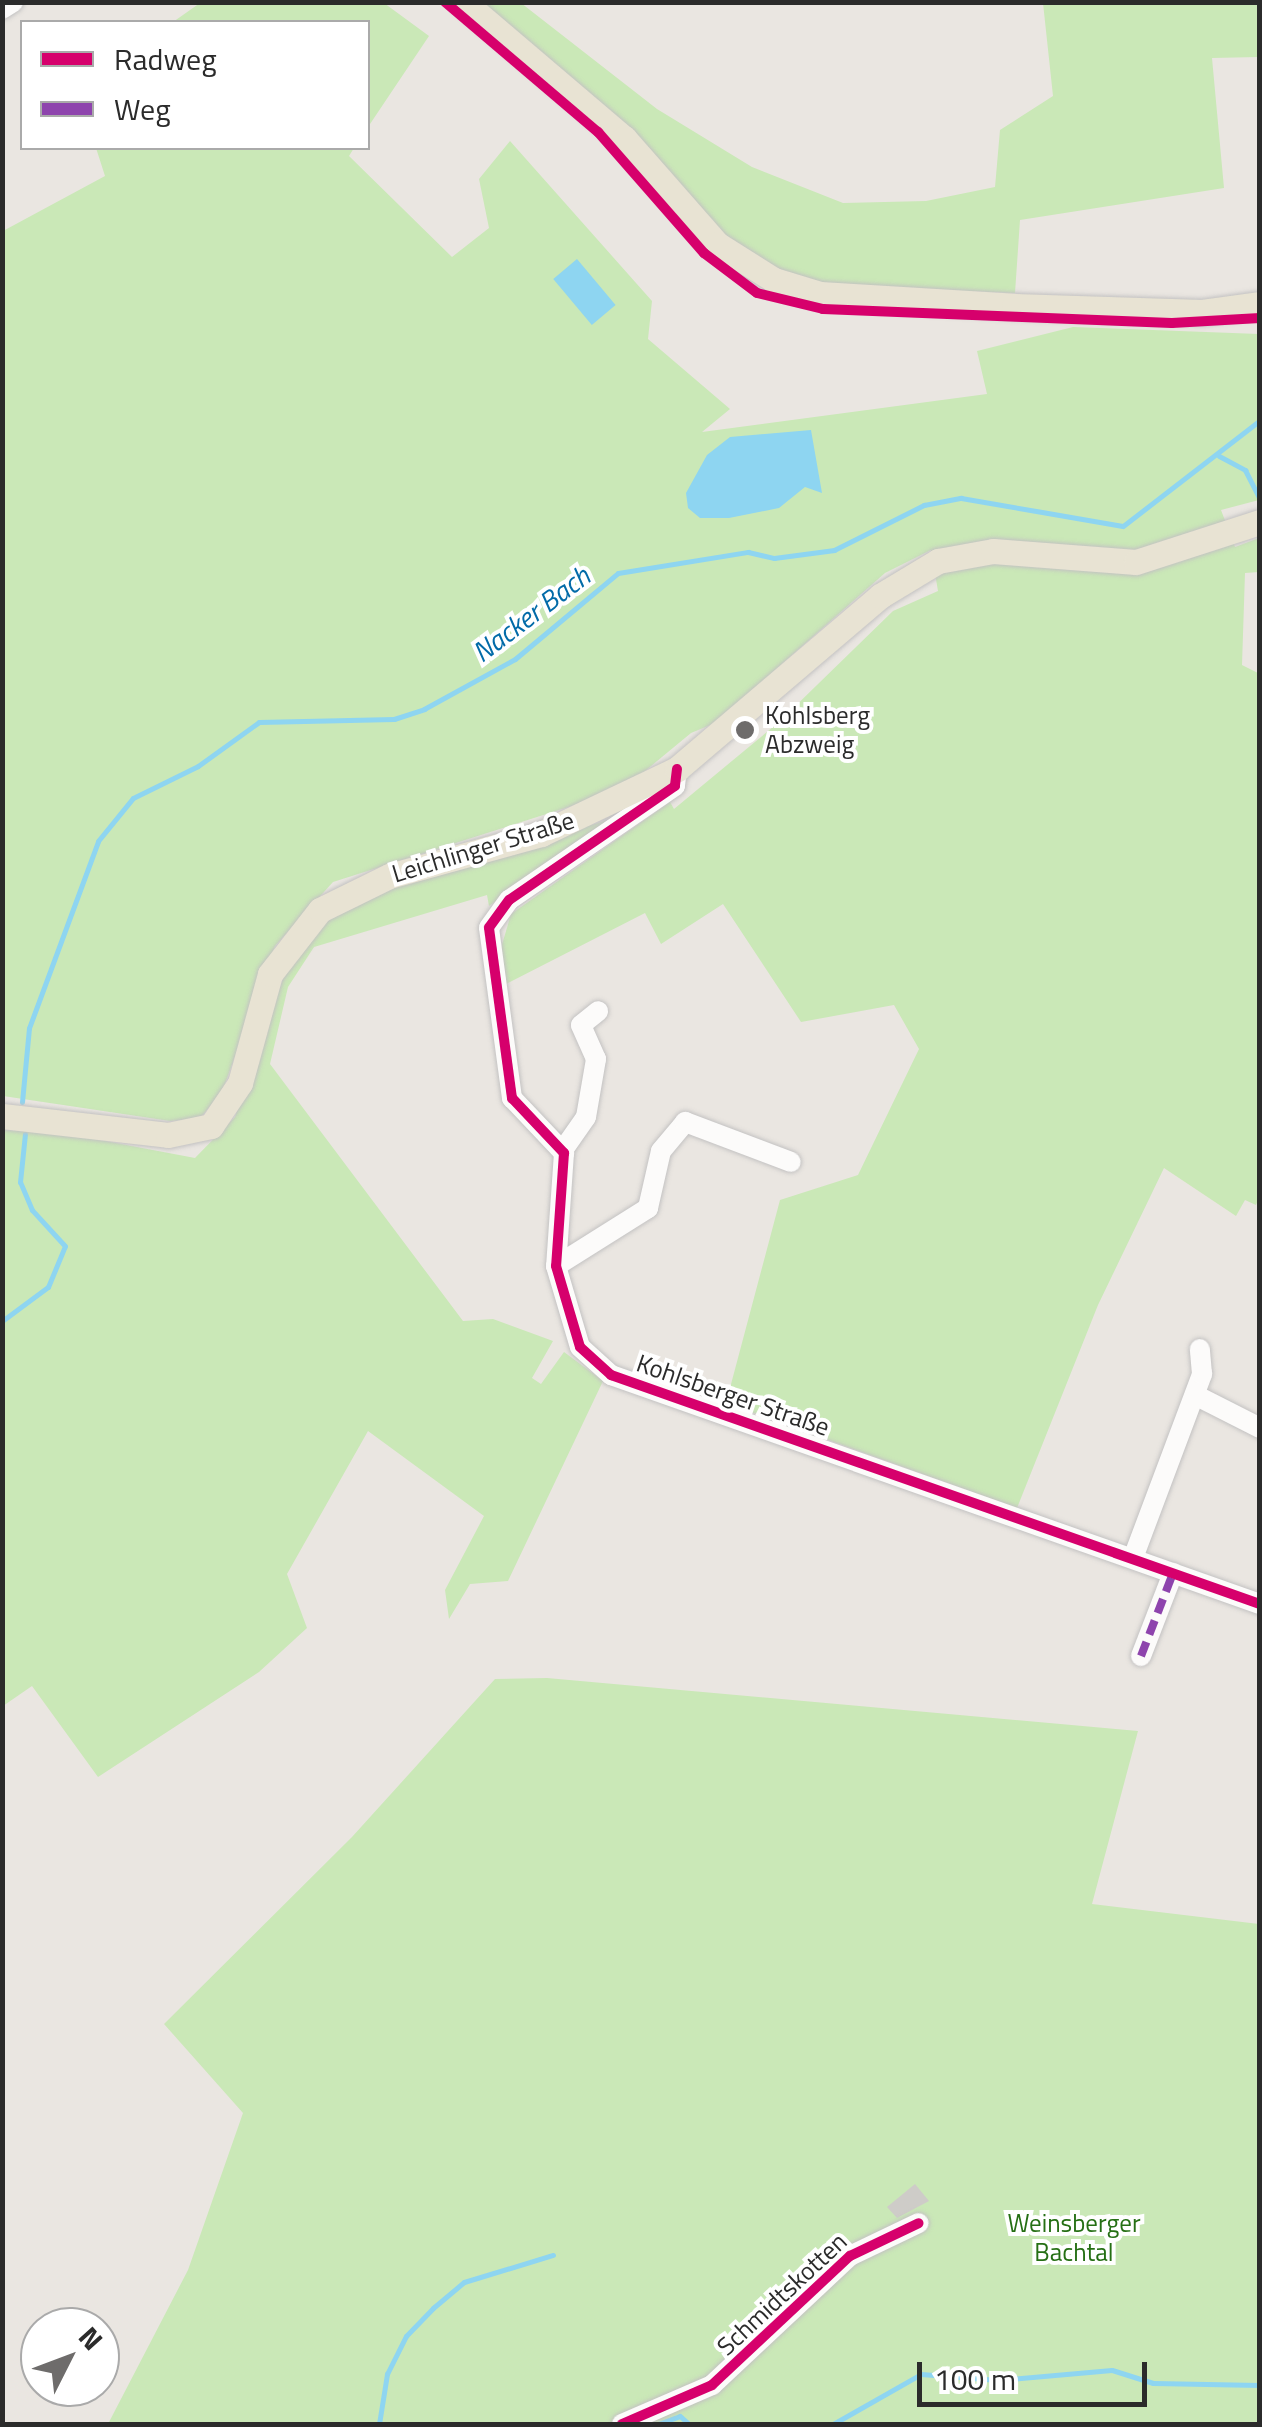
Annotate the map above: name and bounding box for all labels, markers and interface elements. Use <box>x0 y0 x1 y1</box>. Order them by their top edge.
legend <box>20 20 370 150</box>
text: Radweg <box>114 36 217 82</box>
text: Weg <box>114 86 171 132</box>
water label: Nacker Bach <box>466 559 596 669</box>
place label: Kohlsberg Abzweig <box>765 701 870 760</box>
marker: Kohlsberg Abzweig <box>734 719 756 741</box>
street label: Leichlinger Straße <box>388 805 578 889</box>
street label: Kohlsberger Straße <box>633 1348 833 1442</box>
park label: Weinsberger Bachtal <box>1007 2209 1141 2268</box>
street label: Schmidtskotten <box>711 2226 853 2362</box>
north arrow <box>20 2307 120 2407</box>
text: N <box>69 2316 114 2360</box>
scale bar <box>922 2342 1152 2404</box>
text: 100 m <box>934 2356 1016 2402</box>

